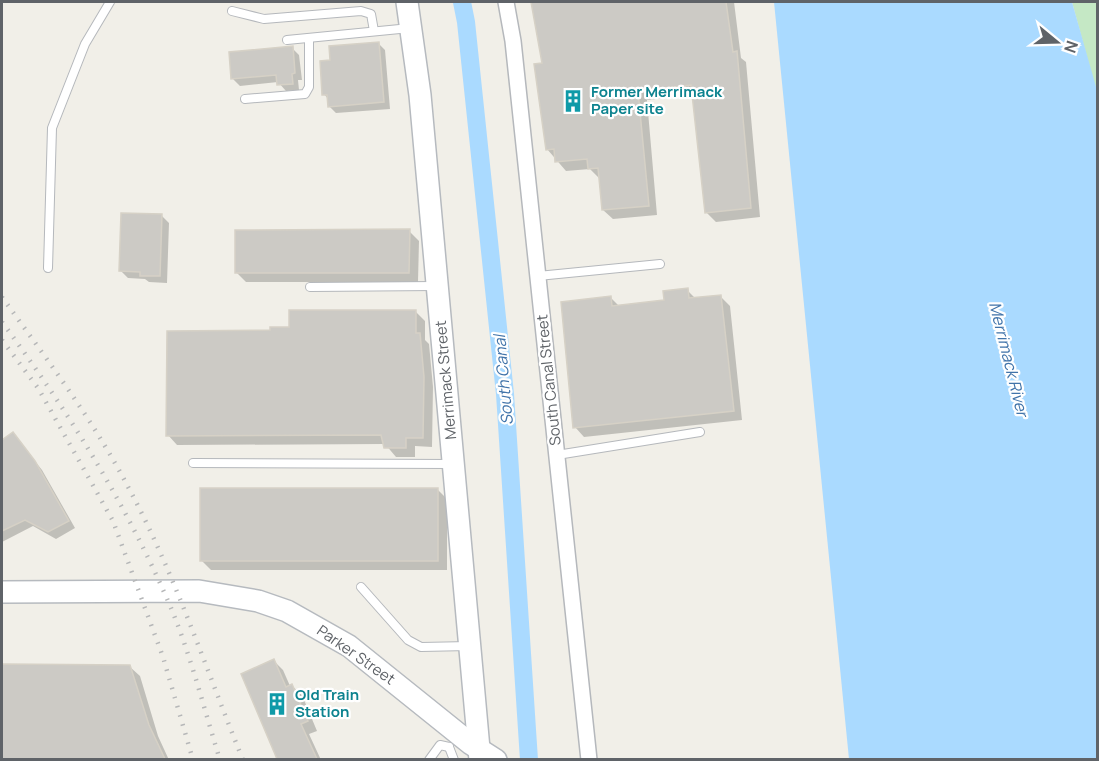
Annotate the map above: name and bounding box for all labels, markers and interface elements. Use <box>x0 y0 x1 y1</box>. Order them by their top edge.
north arrow <box>1027 12 1087 72</box>
text: N <box>1059 38 1083 56</box>
place label: Former Merrimack Paper site <box>591 81 723 119</box>
building icon: Former Merrimack Paper site <box>560 88 586 114</box>
water label: Merrimack River <box>984 299 1034 421</box>
street label: South Canal Street <box>531 313 566 447</box>
street label: Merrimack Street <box>430 320 461 441</box>
water label: South Canal <box>488 332 518 426</box>
street label: Parker Street <box>313 620 400 689</box>
place label: Old Train Station <box>295 684 359 722</box>
building icon: Old Train Station <box>264 691 290 717</box>

